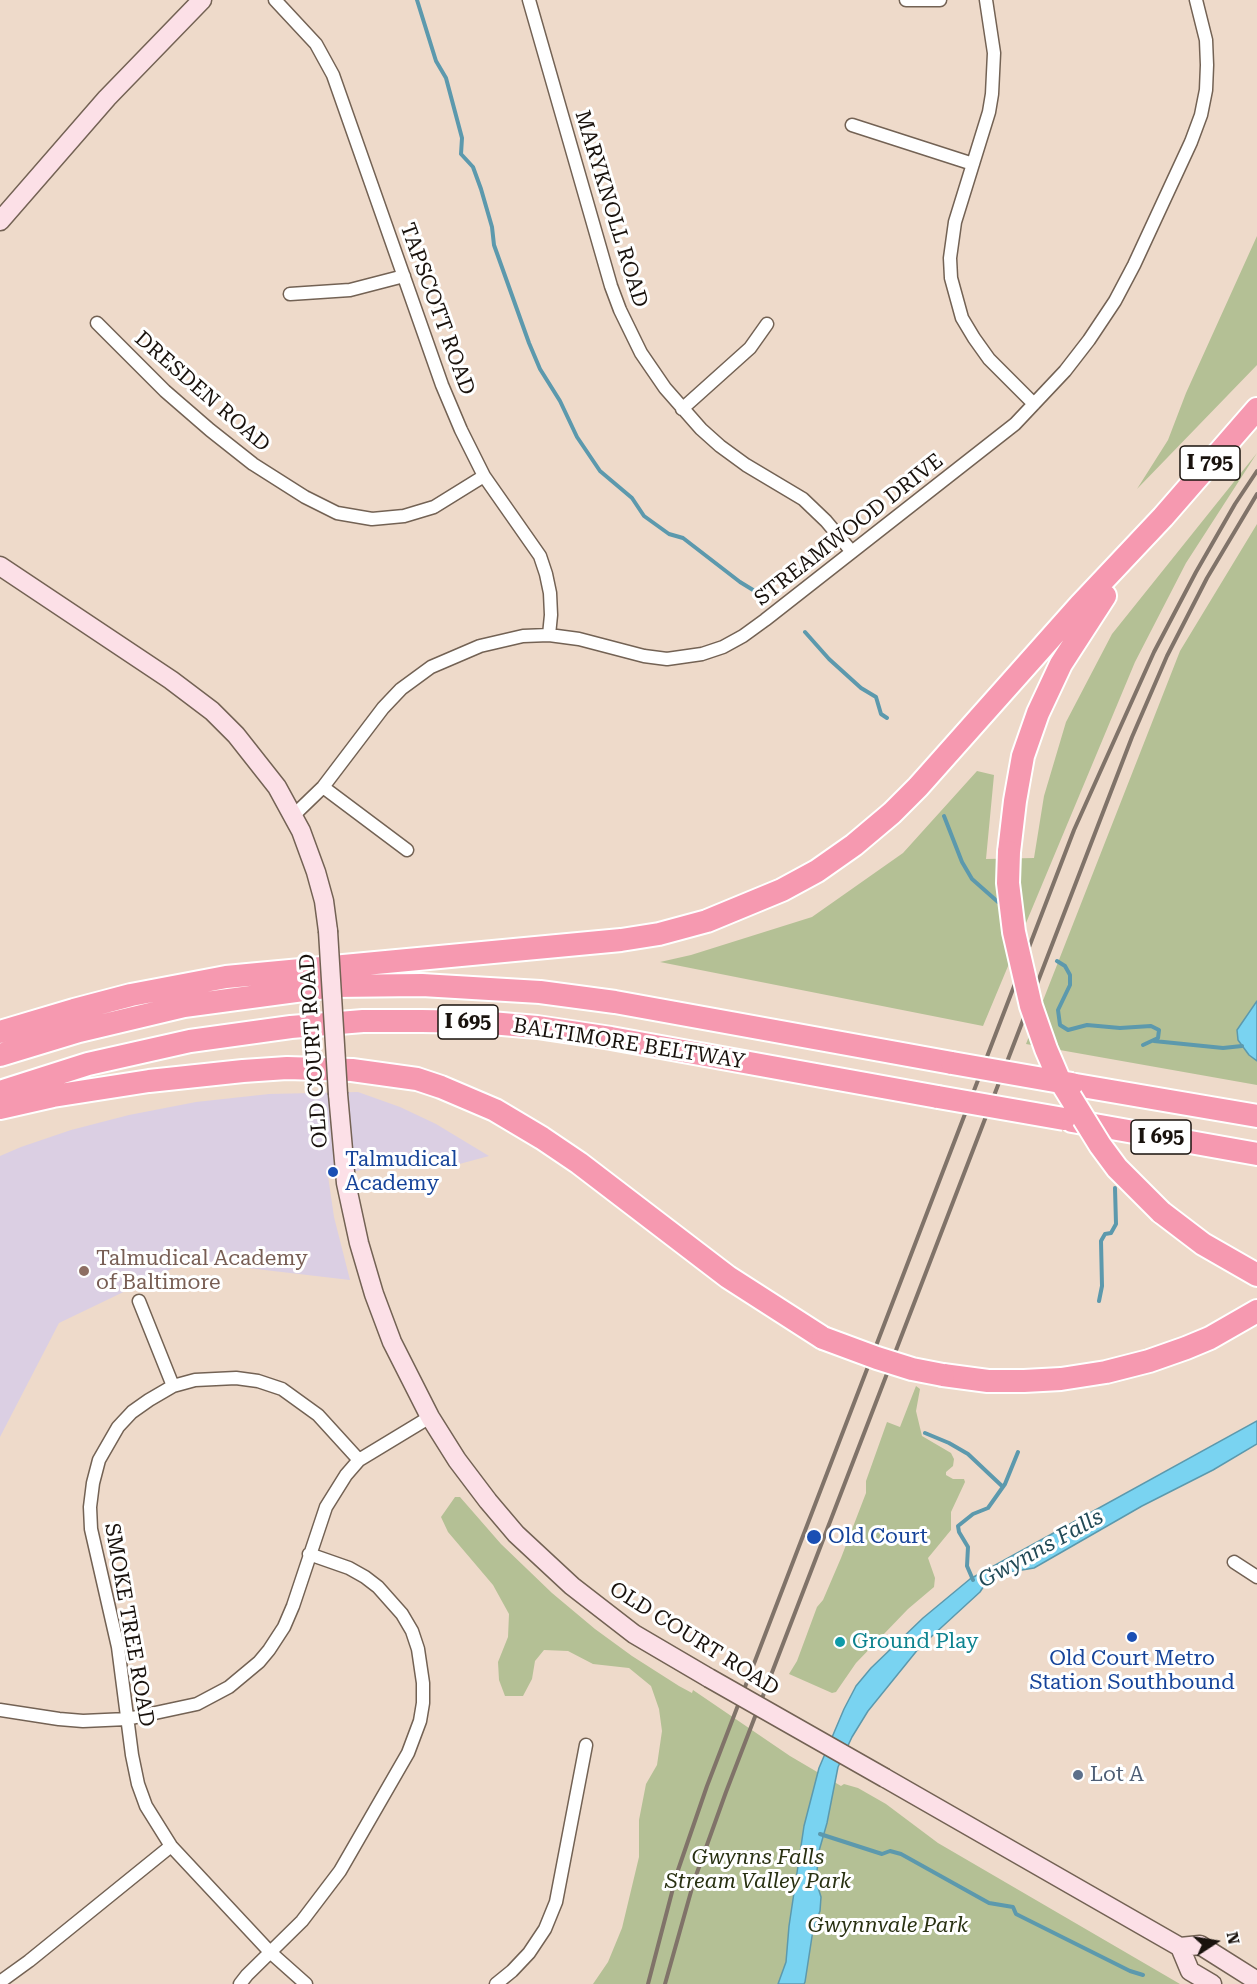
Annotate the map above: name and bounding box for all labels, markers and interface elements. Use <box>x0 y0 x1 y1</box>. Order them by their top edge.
street label: MARYKNOLL ROAD <box>569 108 653 310</box>
street label: TAPSCOTT ROAD <box>394 220 480 398</box>
street label: DRESDEN ROAD <box>129 326 275 458</box>
road number: I 795 <box>1180 446 1240 480</box>
street label: STREAMWOOD DRIVE <box>750 449 948 611</box>
street label: OLD COURT ROAD <box>295 953 333 1149</box>
road number: I 695 <box>438 1005 498 1039</box>
street label: BALTIMORE BELTWAY <box>511 1013 747 1075</box>
road number: I 695 <box>1131 1120 1191 1154</box>
place label: Talmudical Academy <box>345 1147 457 1197</box>
marker: Talmudical Academy <box>326 1165 340 1179</box>
place label: Talmudical Academy of Baltimore <box>96 1246 308 1296</box>
marker: Talmudical Academy of Baltimore <box>77 1264 91 1278</box>
water label: Gwynns Falls <box>974 1504 1108 1594</box>
street label: SMOKE TREE ROAD <box>99 1521 159 1729</box>
place label: Old Court <box>828 1524 928 1550</box>
marker: Old Court <box>805 1528 823 1546</box>
street label: OLD COURT ROAD <box>605 1577 783 1701</box>
place label: Ground Play <box>852 1629 978 1655</box>
marker: Old Court Metro Station Southbound <box>1125 1630 1139 1644</box>
marker: Ground Play <box>833 1635 847 1649</box>
place label: Old Court Metro Station Southbound <box>1029 1646 1235 1696</box>
place label: Lot A <box>1090 1762 1144 1788</box>
marker: Lot A <box>1071 1768 1085 1782</box>
park label: Gwynns Falls Stream Valley Park <box>665 1845 851 1895</box>
north arrow <box>1185 1912 1245 1972</box>
park label: Gwynnvale Park <box>808 1913 968 1939</box>
text: N <box>1223 1930 1244 1946</box>

